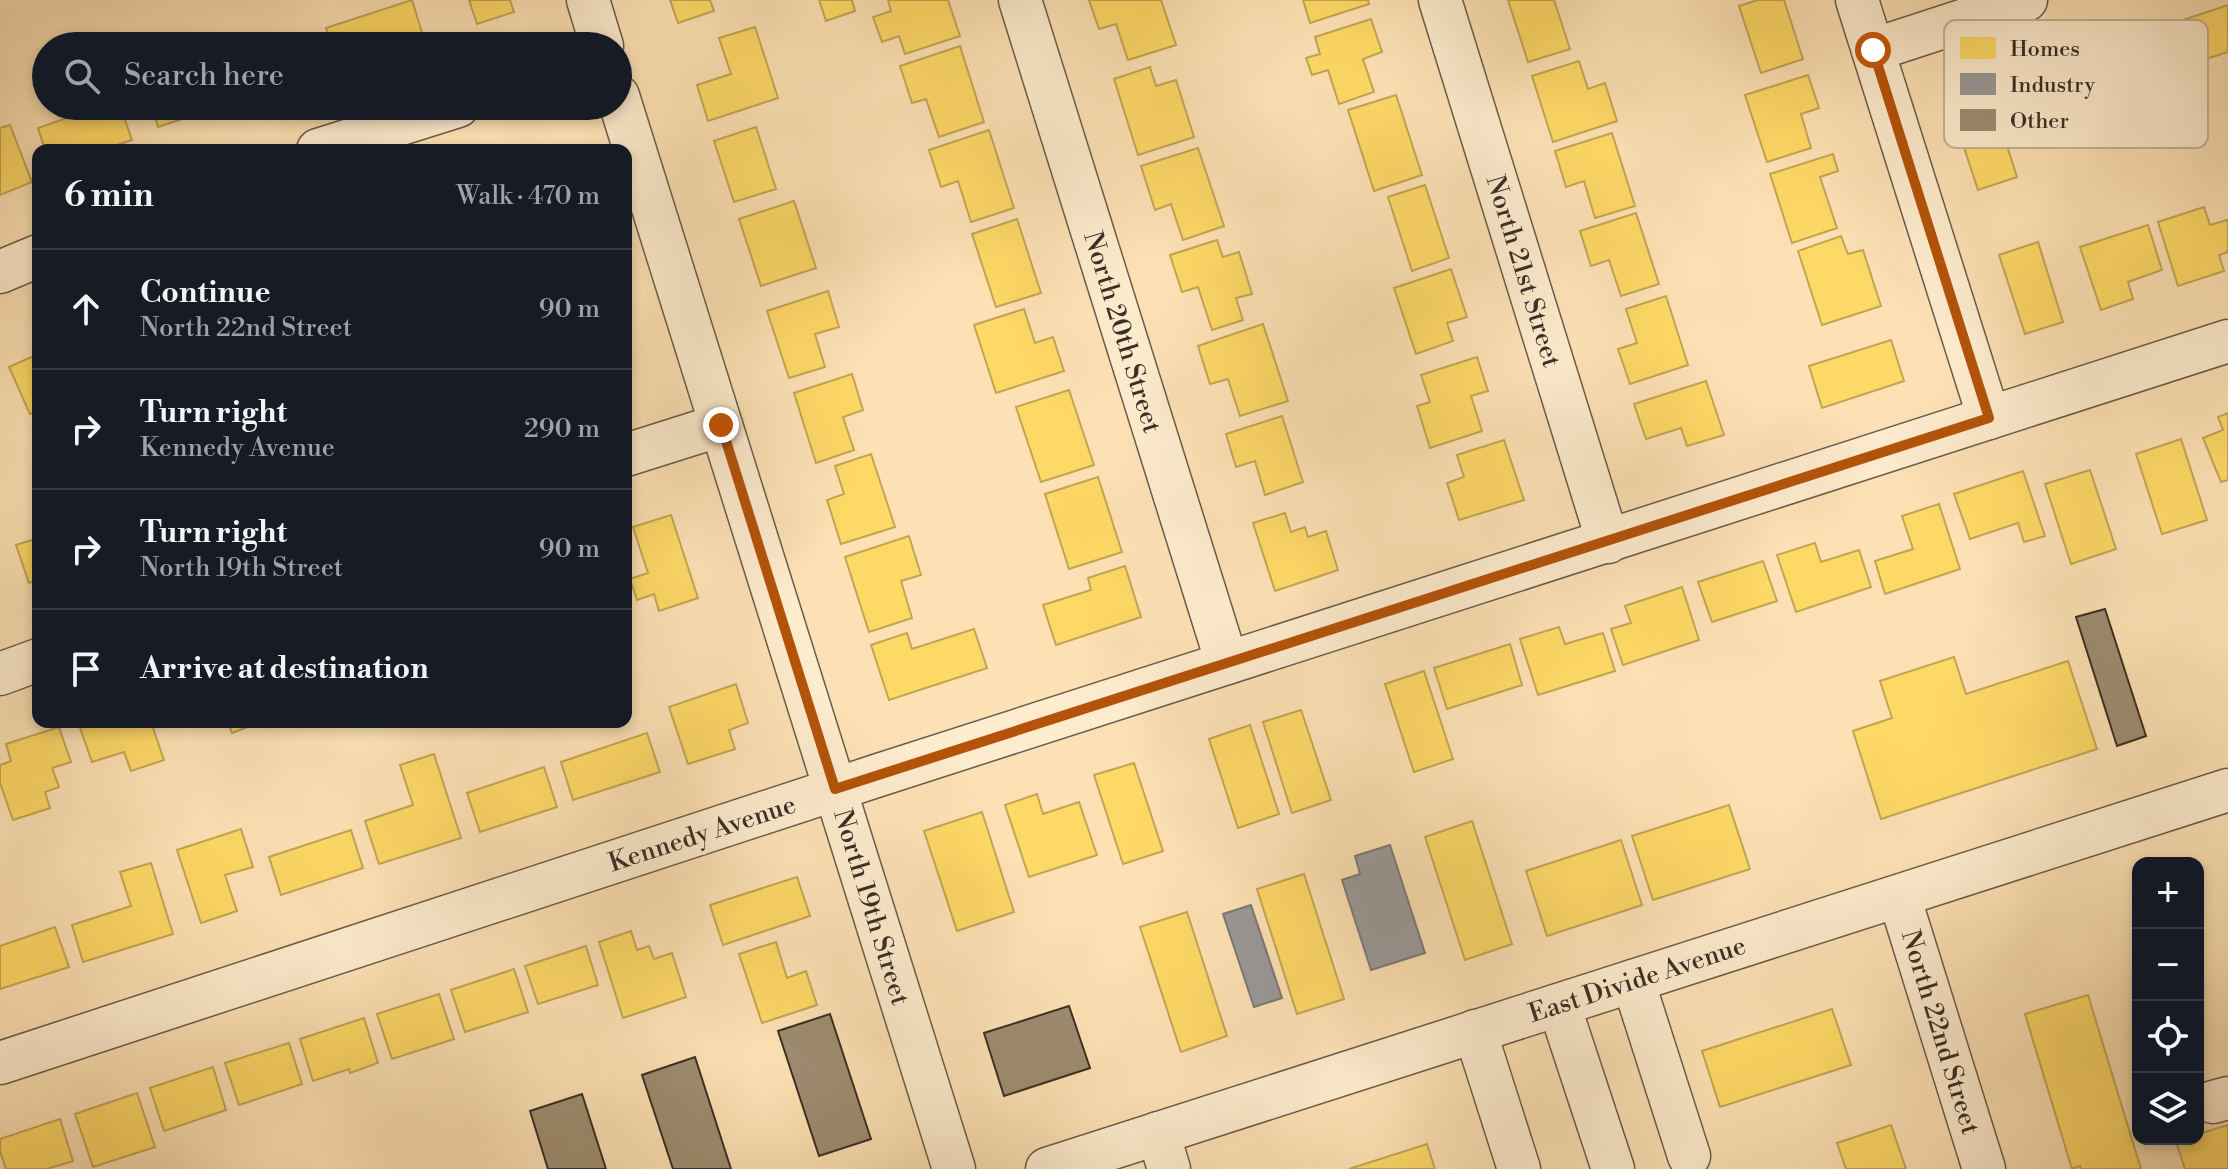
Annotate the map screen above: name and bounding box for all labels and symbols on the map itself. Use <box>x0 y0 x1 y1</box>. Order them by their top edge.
legend <box>1944 20 2208 148</box>
route start <box>1855 32 1891 68</box>
text: Homes <box>2010 36 2080 63</box>
text: Industry <box>2010 72 2095 99</box>
text: Other <box>2010 108 2069 135</box>
street label: North 21st Street <box>1479 171 1567 371</box>
street label: North 20th Street <box>1076 228 1168 437</box>
route end <box>703 407 739 443</box>
street label: Kennedy Avenue <box>605 789 800 879</box>
street label: North 19th Street <box>826 806 916 1009</box>
street label: North 22nd Street <box>1894 926 1986 1138</box>
street label: East Divide Avenue <box>1525 930 1750 1030</box>

